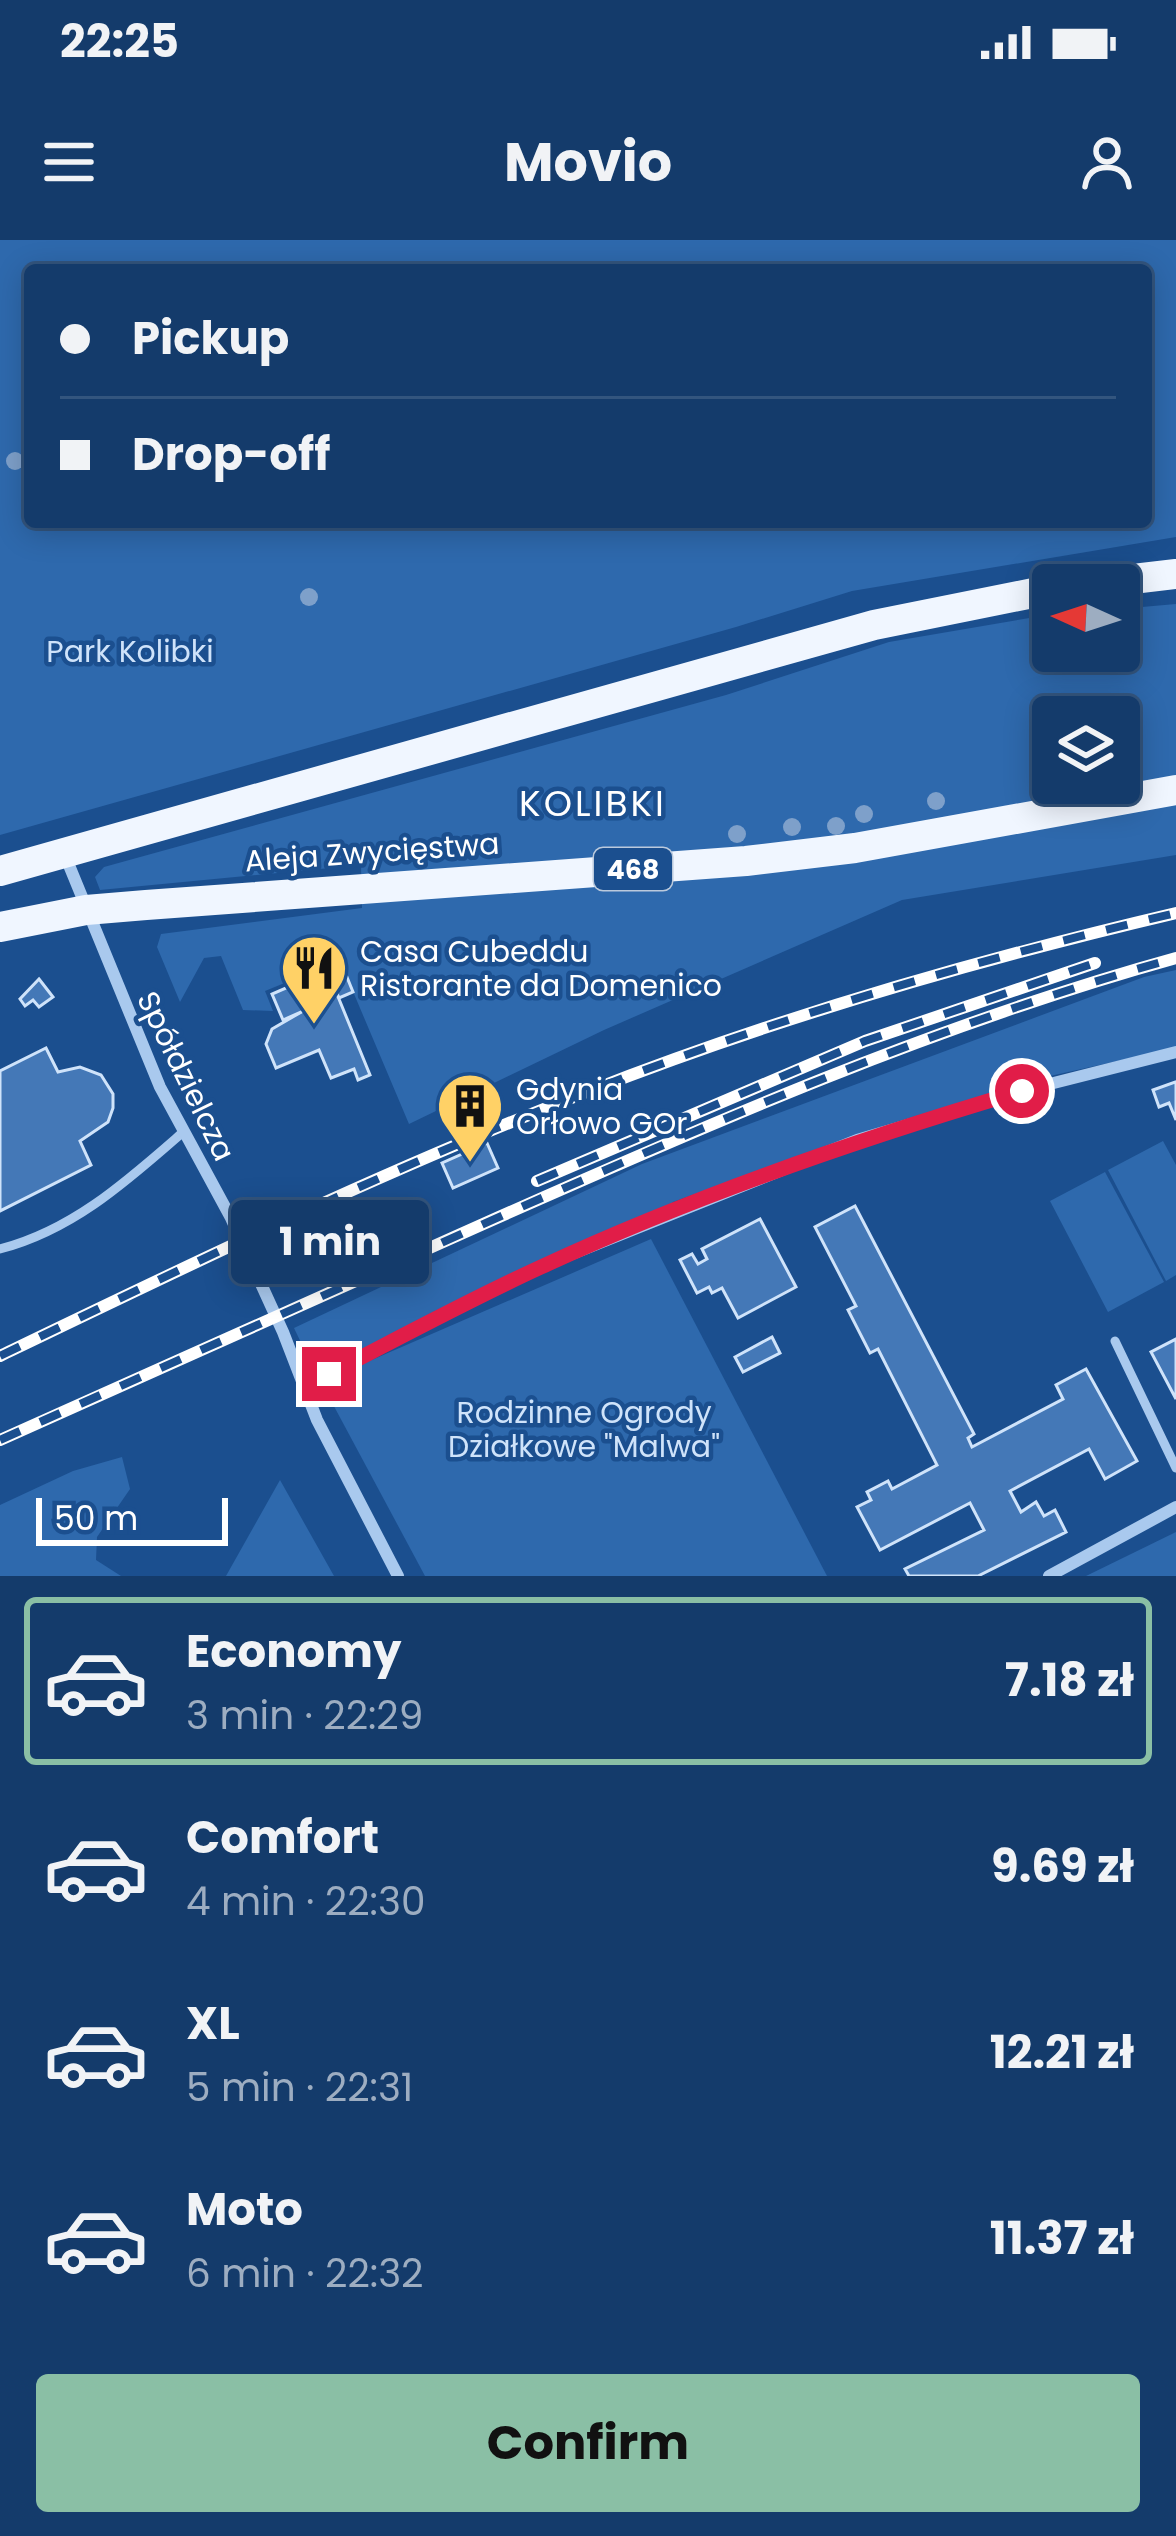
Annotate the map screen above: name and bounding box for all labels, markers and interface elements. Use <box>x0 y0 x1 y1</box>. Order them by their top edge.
text: 22:25 <box>60 10 179 73</box>
text: Movio <box>504 124 672 200</box>
icon: menu <box>36 129 102 195</box>
icon: person <box>1074 129 1140 195</box>
text: Pickup <box>132 307 289 370</box>
text: Drop-off <box>132 423 330 486</box>
north arrow <box>1032 564 1140 672</box>
map controls <box>1032 564 1140 804</box>
park label: Park Kolibki <box>46 630 214 673</box>
button: layers <box>1032 696 1140 804</box>
district label: KOLIBKI <box>519 778 667 829</box>
street label: Aleja Zwycięstwa <box>243 822 501 882</box>
road number: 468 <box>594 848 672 890</box>
place label: Casa Cubeddu Ristorante da Domenico <box>360 930 722 1007</box>
restaurant icon: Casa Cubeddu Ristorante da Domenico <box>279 933 349 1027</box>
street label: Spółdzielcza <box>126 984 246 1168</box>
route start <box>995 1064 1049 1118</box>
place label: Gdynia Orłowo GOr <box>516 1068 687 1145</box>
building icon: Gdynia Orłowo GOr <box>435 1071 505 1165</box>
callout: 1 min <box>230 1200 428 1284</box>
text: 1 min <box>279 1214 381 1269</box>
route end <box>302 1347 356 1401</box>
park label: Rodzinne Ogrody Działkowe "Malwa" <box>448 1391 720 1468</box>
scale bar <box>36 1492 228 1545</box>
text: 50 m <box>54 1495 138 1542</box>
text: Economy <box>186 1620 401 1683</box>
icon: car <box>42 1627 150 1735</box>
text: 7.18 zł <box>1005 1649 1134 1712</box>
text: 3 min · 22:29 <box>186 1688 423 1743</box>
text: Comfort <box>186 1806 379 1869</box>
icon: car <box>42 1813 150 1921</box>
text: 9.69 zł <box>991 1835 1134 1898</box>
text: 4 min · 22:30 <box>186 1874 425 1929</box>
text: XL <box>186 1992 240 2055</box>
icon: car <box>42 1999 150 2107</box>
text: 12.21 zł <box>990 2021 1134 2084</box>
text: 5 min · 22:31 <box>186 2060 413 2115</box>
text: Moto <box>186 2178 303 2241</box>
icon: car <box>42 2185 150 2293</box>
text: 11.37 zł <box>990 2207 1134 2270</box>
text: 6 min · 22:32 <box>186 2246 424 2301</box>
button: Confirm <box>36 2374 1140 2512</box>

